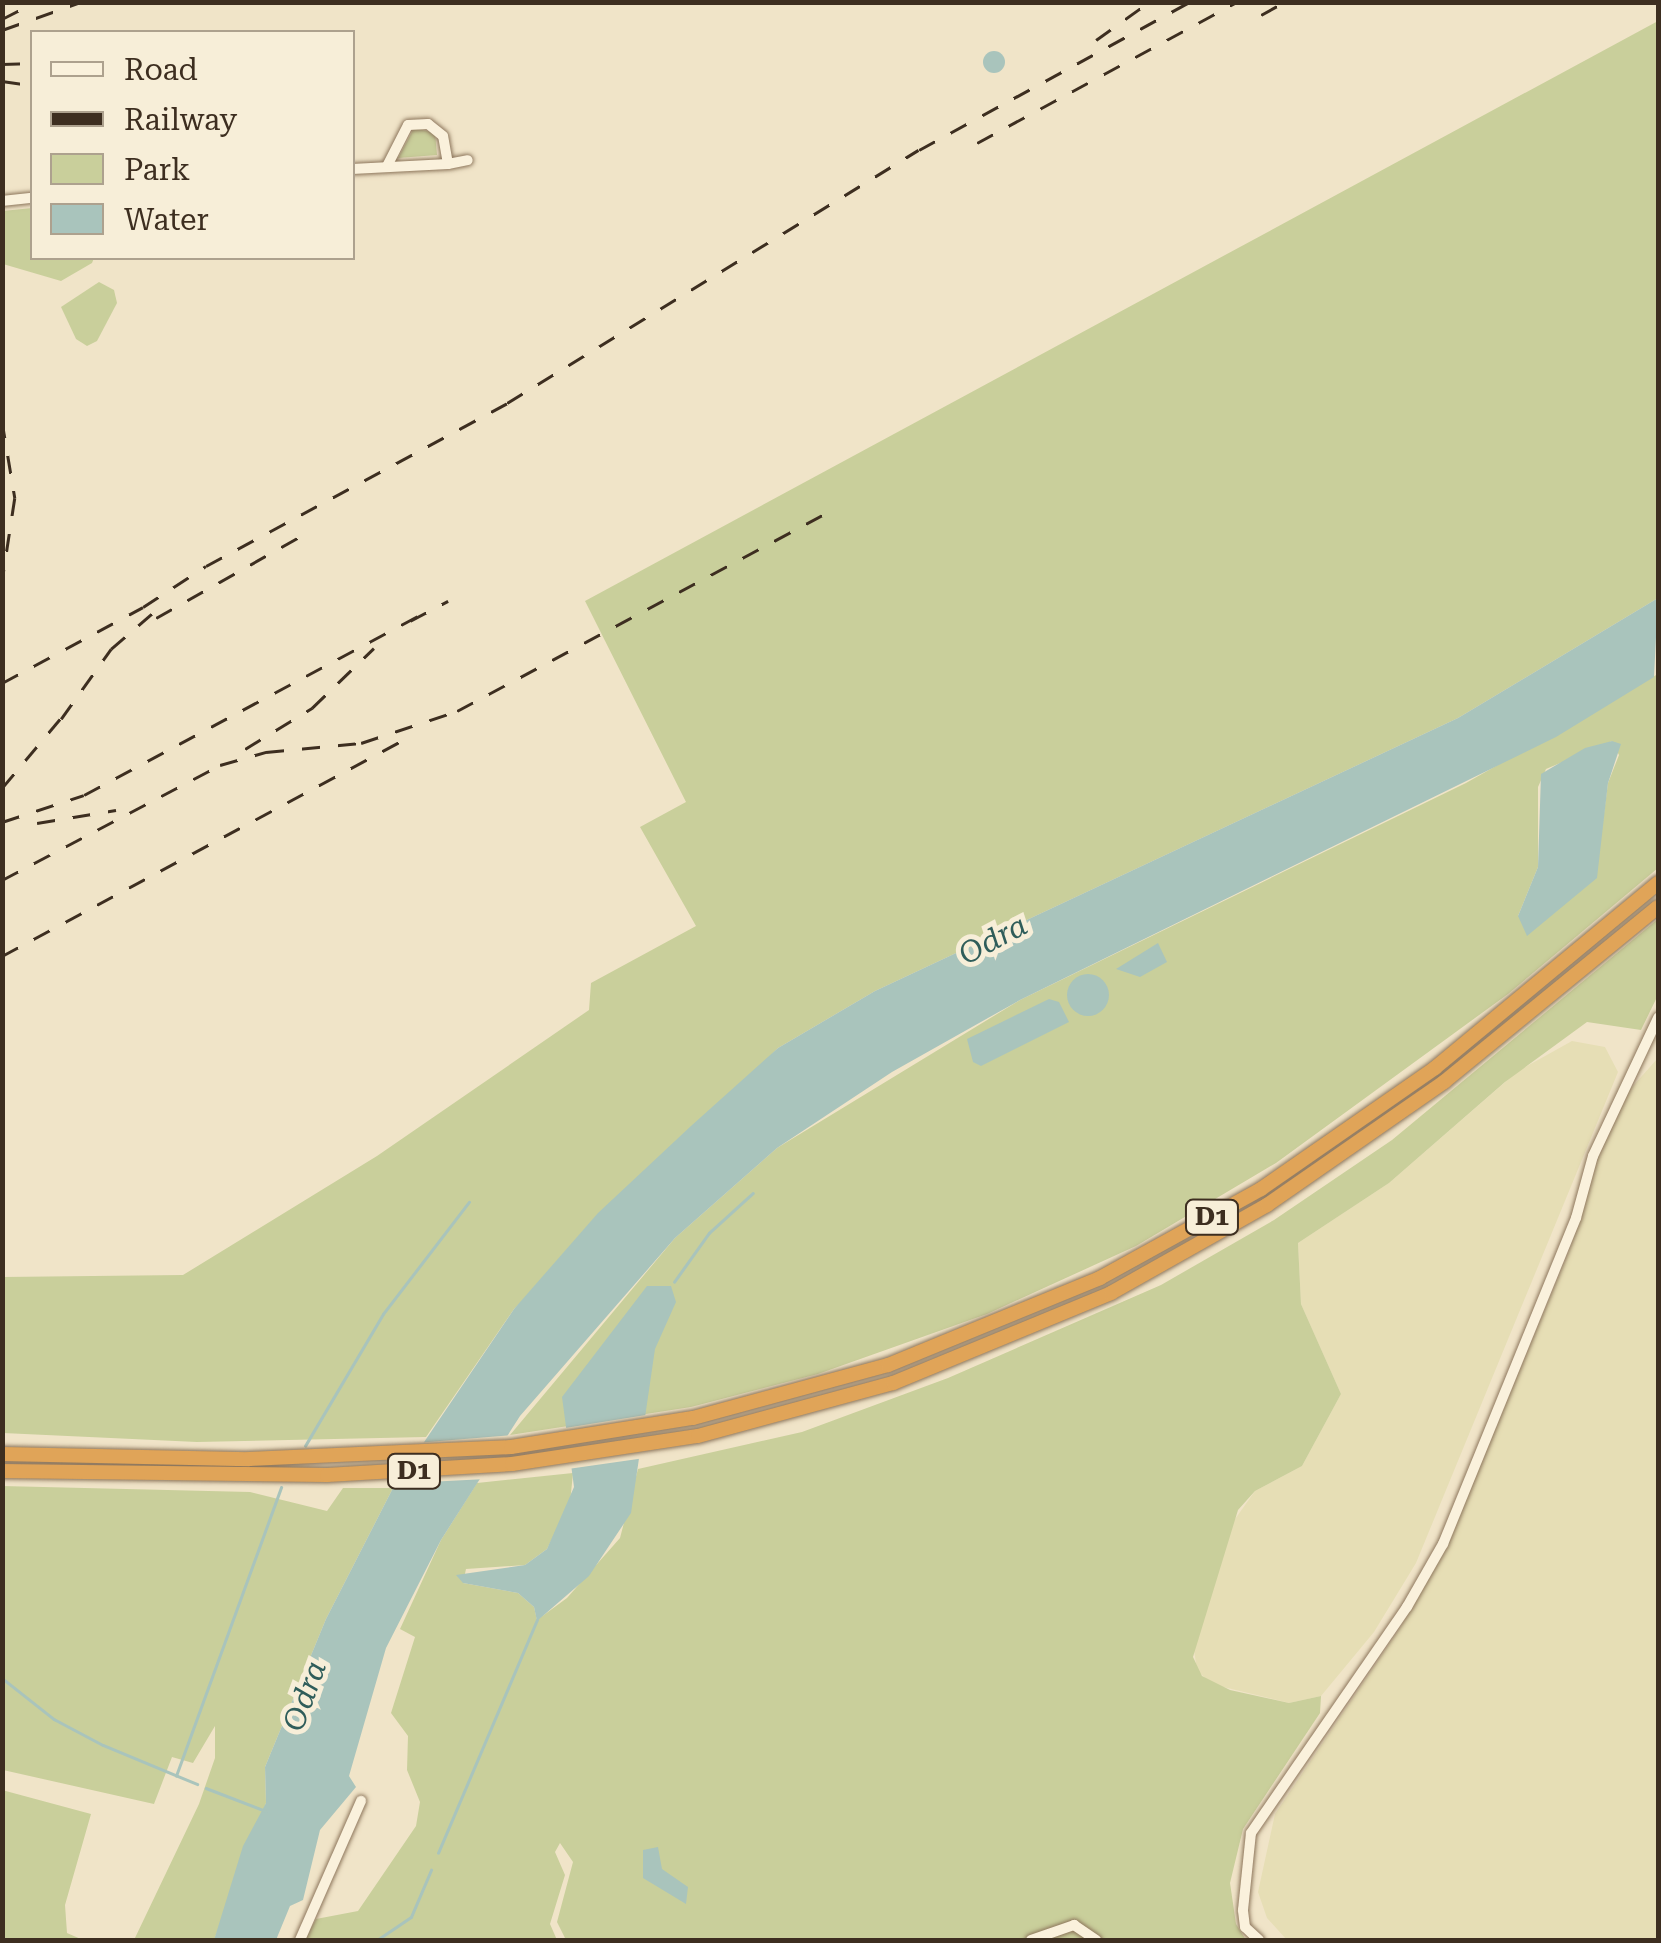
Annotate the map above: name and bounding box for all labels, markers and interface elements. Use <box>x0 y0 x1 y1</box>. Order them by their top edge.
legend <box>30 30 355 260</box>
text: Road <box>124 52 198 87</box>
text: Railway <box>124 102 237 137</box>
text: Park <box>124 152 190 187</box>
text: Water <box>124 202 209 237</box>
water label: Odra <box>953 907 1033 973</box>
road number: D1 <box>1184 1197 1240 1237</box>
road number: D1 <box>386 1451 442 1491</box>
water label: Odra <box>276 1656 334 1736</box>

